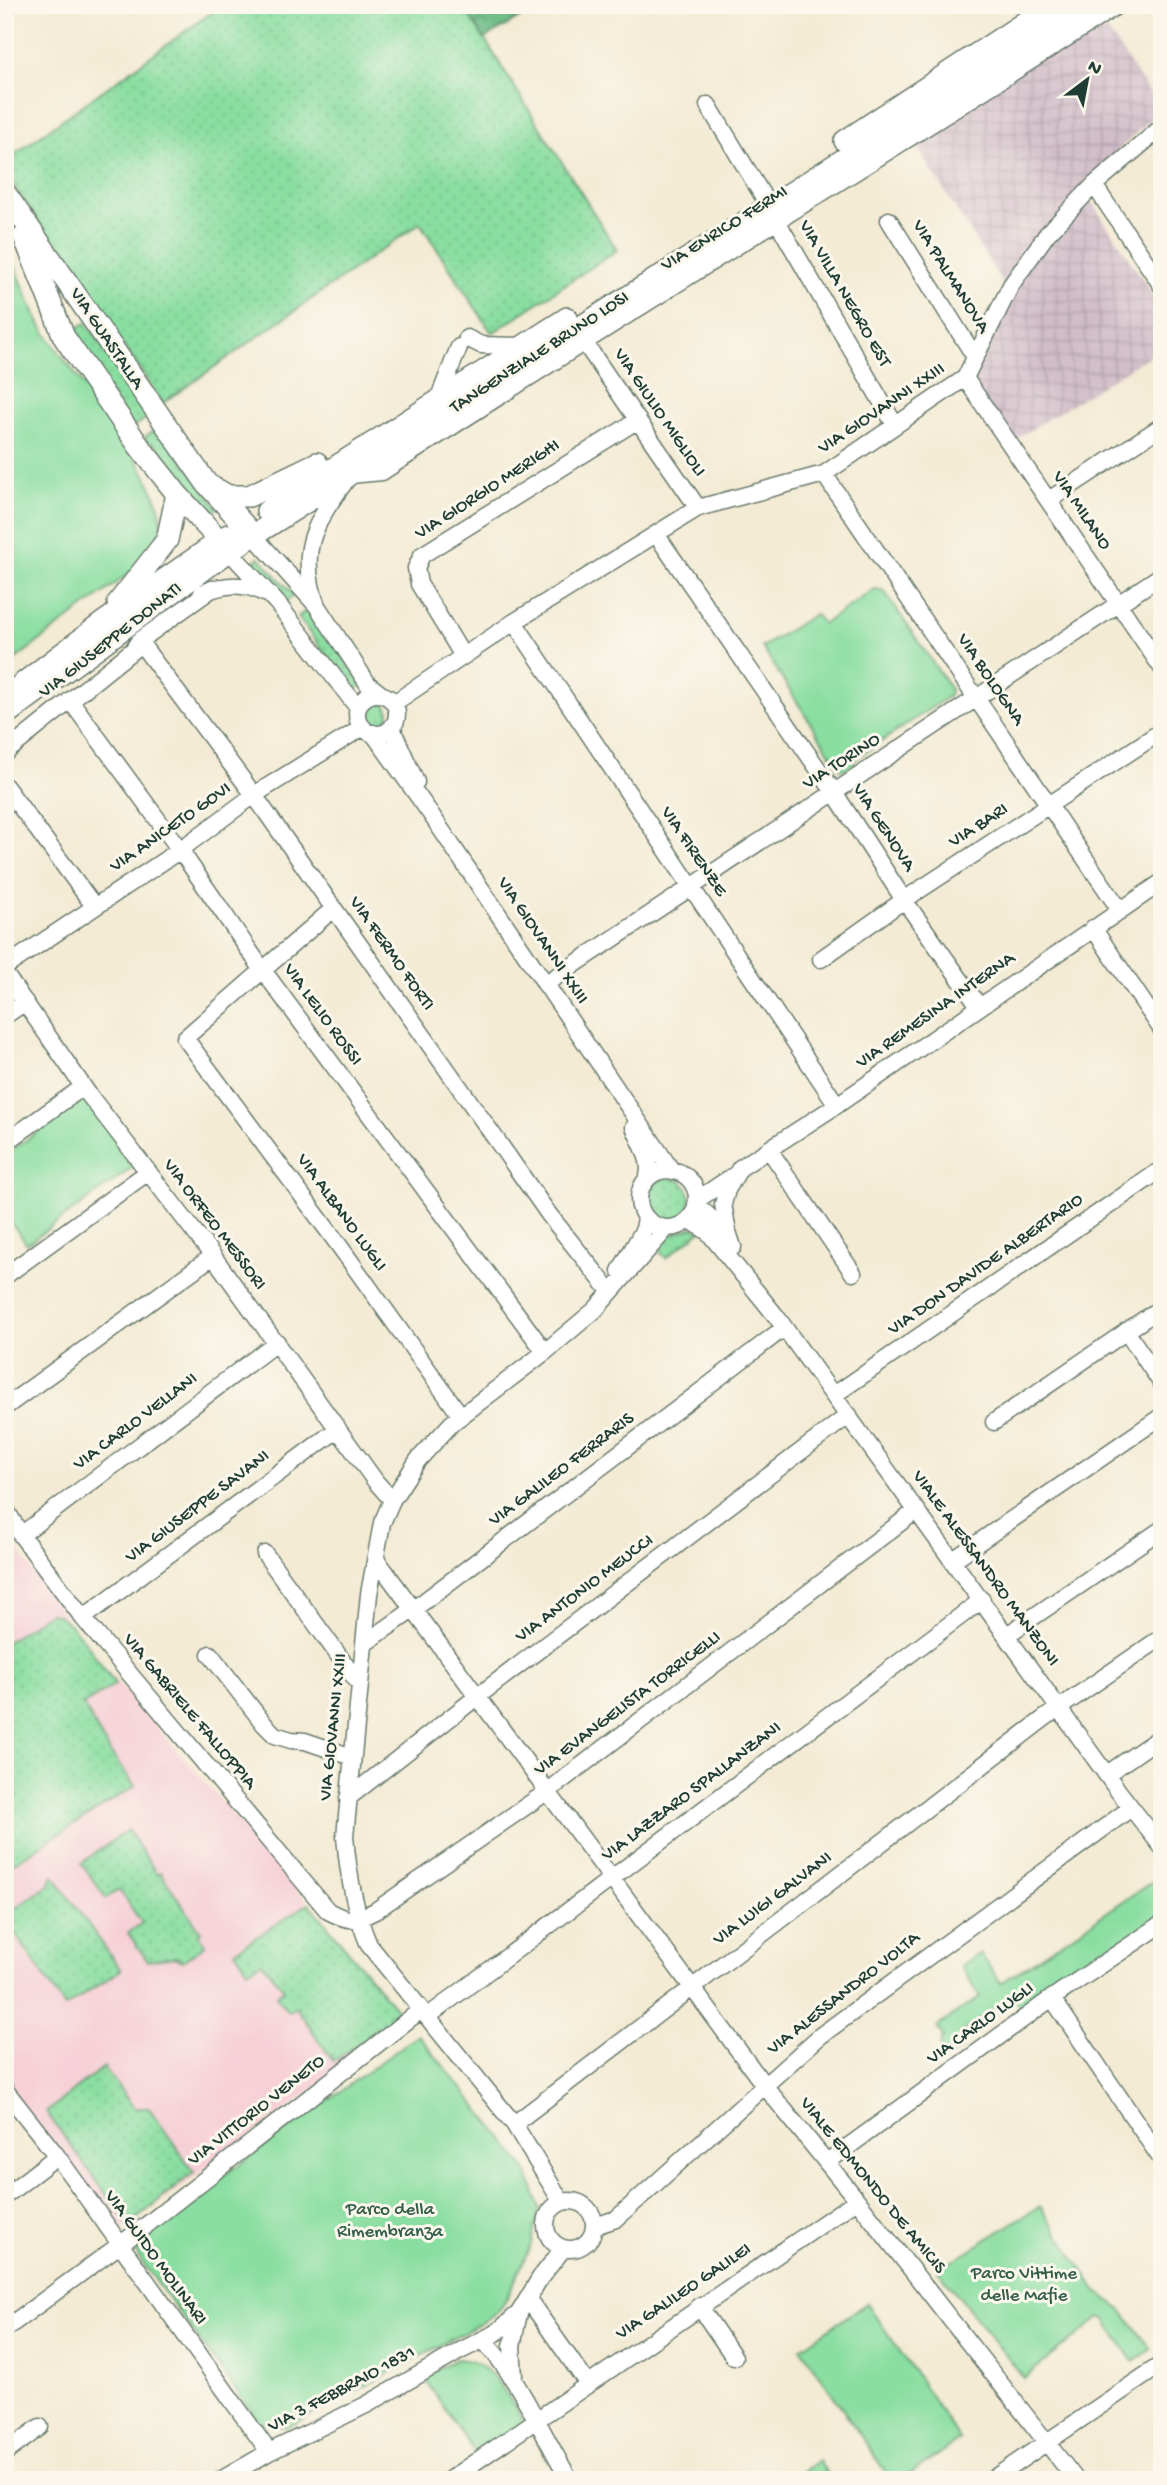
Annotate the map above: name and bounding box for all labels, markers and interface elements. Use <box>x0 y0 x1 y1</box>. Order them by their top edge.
north arrow <box>1052 46 1122 116</box>
text: N <box>1083 56 1106 82</box>
street label: VIA ENRICO FERMI <box>657 181 793 278</box>
street label: VIA PALMANOVA <box>905 215 995 340</box>
street label: VIA VILLA NEGRO EST <box>792 216 896 372</box>
street label: VIA GUASTALLA <box>63 283 149 396</box>
street label: TANGENZIALE BRUNO LOSI <box>445 286 634 420</box>
street label: VIA GIULIO MIGLIOLI <box>607 344 710 482</box>
street label: VIA GIOVANNI XXIII <box>813 358 950 461</box>
street label: VIA GIORGIO MERIGHI <box>410 435 565 546</box>
street label: VIA MILANO <box>1046 466 1116 555</box>
street label: VIA GIUSEPPE DONATI <box>34 578 187 705</box>
street label: VIA BOLOGNA <box>950 629 1030 732</box>
street label: VIA TORINO <box>798 728 886 796</box>
street label: VIA ANICETO GOVI <box>105 778 236 879</box>
street label: VIA GENOVA <box>846 779 921 878</box>
street label: VIA BARI <box>944 798 1013 854</box>
street label: VIA FIRENZE <box>654 802 732 902</box>
street label: VIA GIOVANNI XXIII <box>490 872 593 1009</box>
street label: VIA FERMO FORTI <box>342 892 439 1016</box>
street label: VIA REMESINA INTERNA <box>851 946 1021 1075</box>
street label: VIA LELIO ROSSI <box>277 959 367 1071</box>
street label: VIA ALBANO LUGLI <box>290 1149 391 1276</box>
street label: VIA ORFEO MESSORI <box>157 1154 271 1295</box>
street label: VIA DON DAVIDE ALBERTARIO <box>883 1188 1089 1342</box>
street label: VIA CARLO VELLANI <box>69 1368 203 1477</box>
street label: VIA GALILEO FERRARIS <box>484 1408 639 1533</box>
street label: VIA GIUSEPPE SAVANI <box>120 1445 275 1569</box>
street label: VIALE ALESSANDRO MANZONI <box>906 1466 1064 1671</box>
street label: VIA ANTONIO MEUCCI <box>510 1529 659 1649</box>
street label: VIA EVANGELISTA TORRICELLI <box>529 1626 726 1782</box>
street label: VIA GABRIELE FALLOPPIA <box>116 1629 262 1796</box>
street label: VIA GIOVANNI XXIII <box>315 1652 353 1803</box>
street label: VIA LAZZARO SPALLANZANI <box>597 1717 786 1868</box>
street label: VIA LUIGI GALVANI <box>708 1847 837 1952</box>
street label: VIA ALESSANDRO VOLTA <box>762 1926 927 2062</box>
street label: VIA CARLO LUGLI <box>922 1977 1039 2071</box>
street label: VIA VITTORIO VENETO <box>183 2050 331 2172</box>
street label: VIALE EDMONDO DE AMICIS <box>793 2092 950 2279</box>
street label: VIA GUIDO MOLINARI <box>98 2185 212 2330</box>
park label: Parco della Rimembranza <box>337 2199 445 2244</box>
street label: VIA GALILEO GALILEI <box>611 2238 756 2346</box>
park label: Parco Vittime delle Mafie <box>970 2263 1077 2308</box>
street label: VIA 3 FEBBRAIO 1831 <box>264 2341 420 2439</box>

